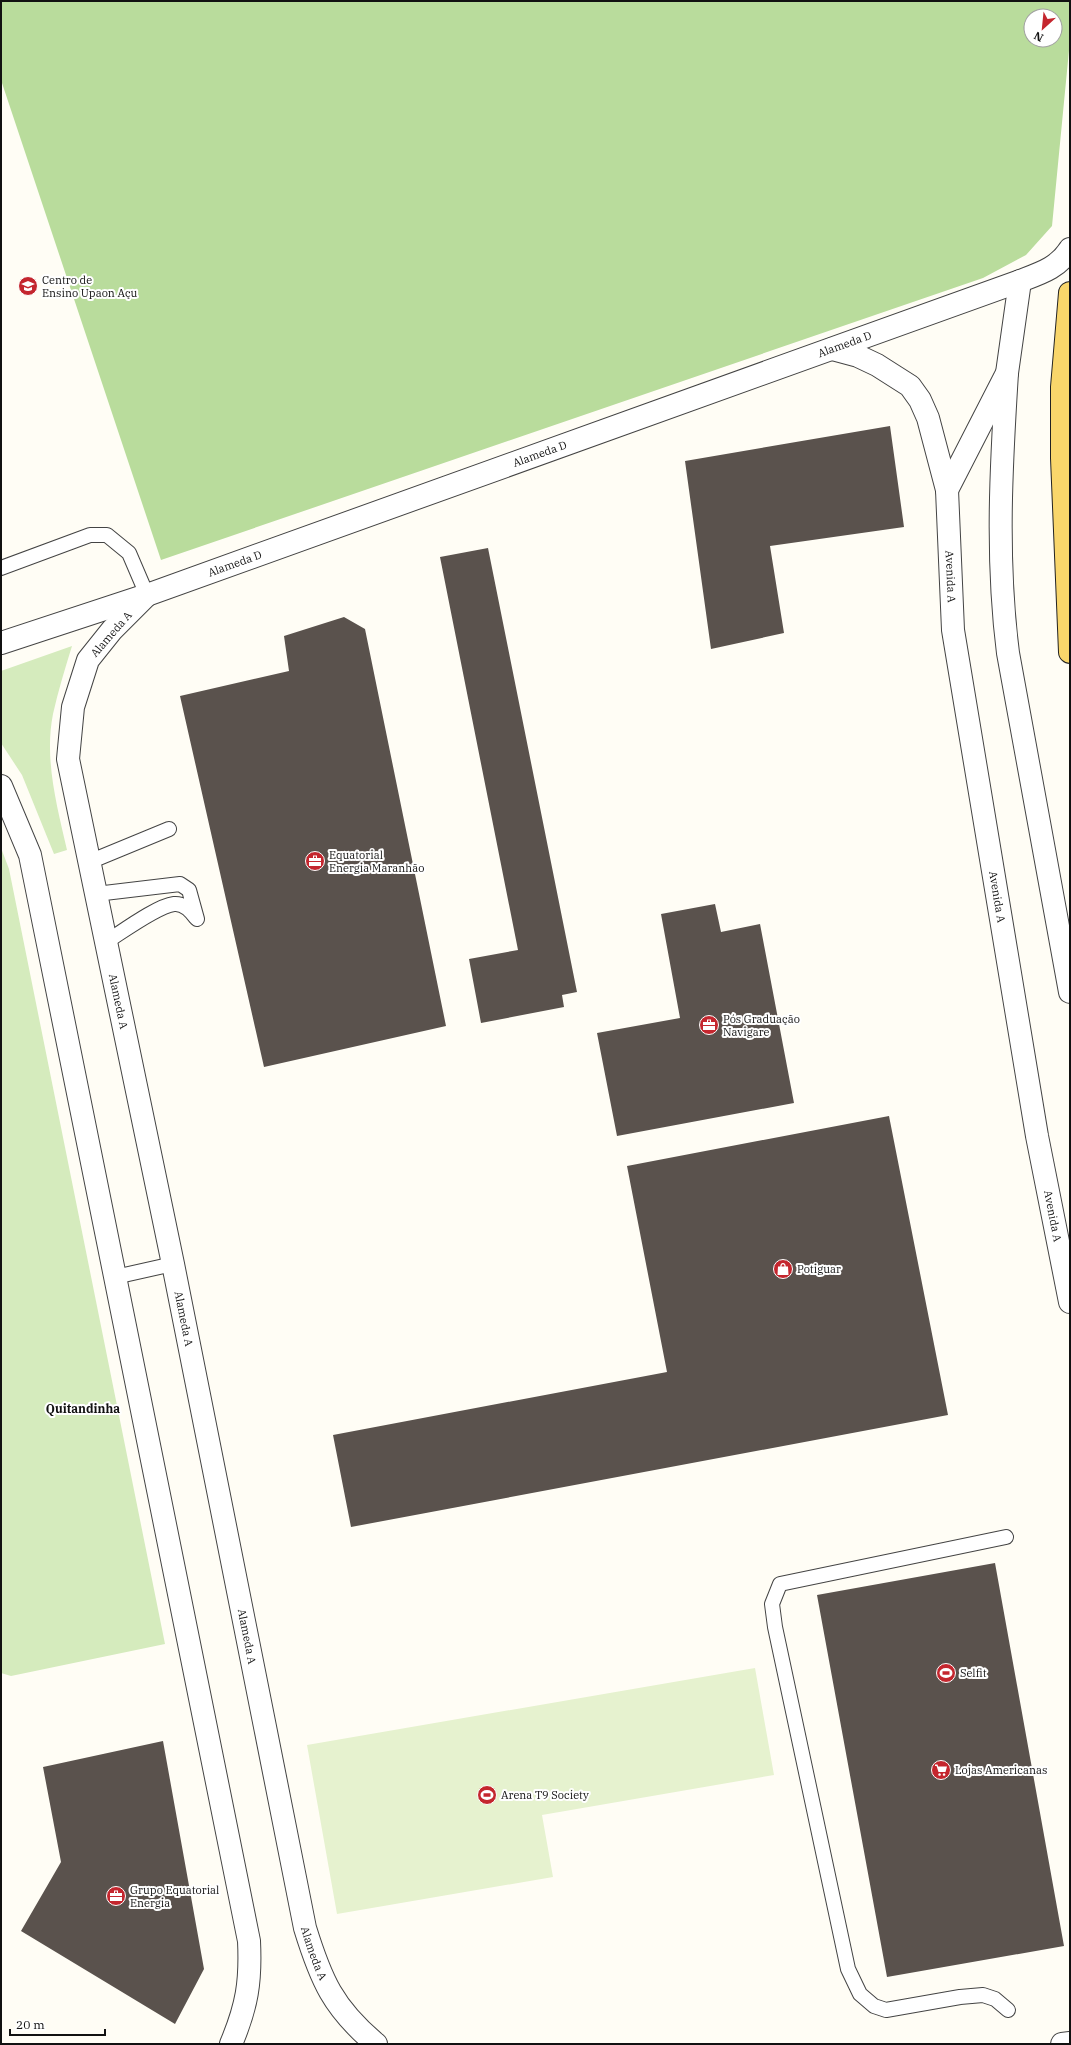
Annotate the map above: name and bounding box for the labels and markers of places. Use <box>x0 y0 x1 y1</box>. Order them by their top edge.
place label: Centro de Ensino Upaon Açu <box>42 273 138 300</box>
school or university icon: Centro de Ensino Upaon Açu <box>17 275 39 297</box>
place label: Equatorial Energia Maranhão <box>329 848 424 875</box>
office icon: Equatorial Energia Maranhão <box>304 850 326 872</box>
place label: Pós Graduação Navigare <box>723 1012 800 1039</box>
office icon: Pós Graduação Navigare <box>698 1014 720 1036</box>
shop icon: Potiguar <box>772 1258 794 1280</box>
place label: Potiguar <box>797 1262 841 1276</box>
sports icon: Selfit <box>935 1662 957 1684</box>
place label: Selfit <box>960 1666 987 1680</box>
supermarket icon: Lojas Americanas <box>930 1759 952 1781</box>
place label: Lojas Americanas <box>955 1763 1047 1777</box>
sports icon: Arena T9 Society <box>476 1784 498 1806</box>
place label: Arena T9 Society <box>501 1788 589 1802</box>
place label: Grupo Equatorial Energia <box>130 1883 219 1910</box>
office icon: Grupo Equatorial Energia <box>105 1885 127 1907</box>

